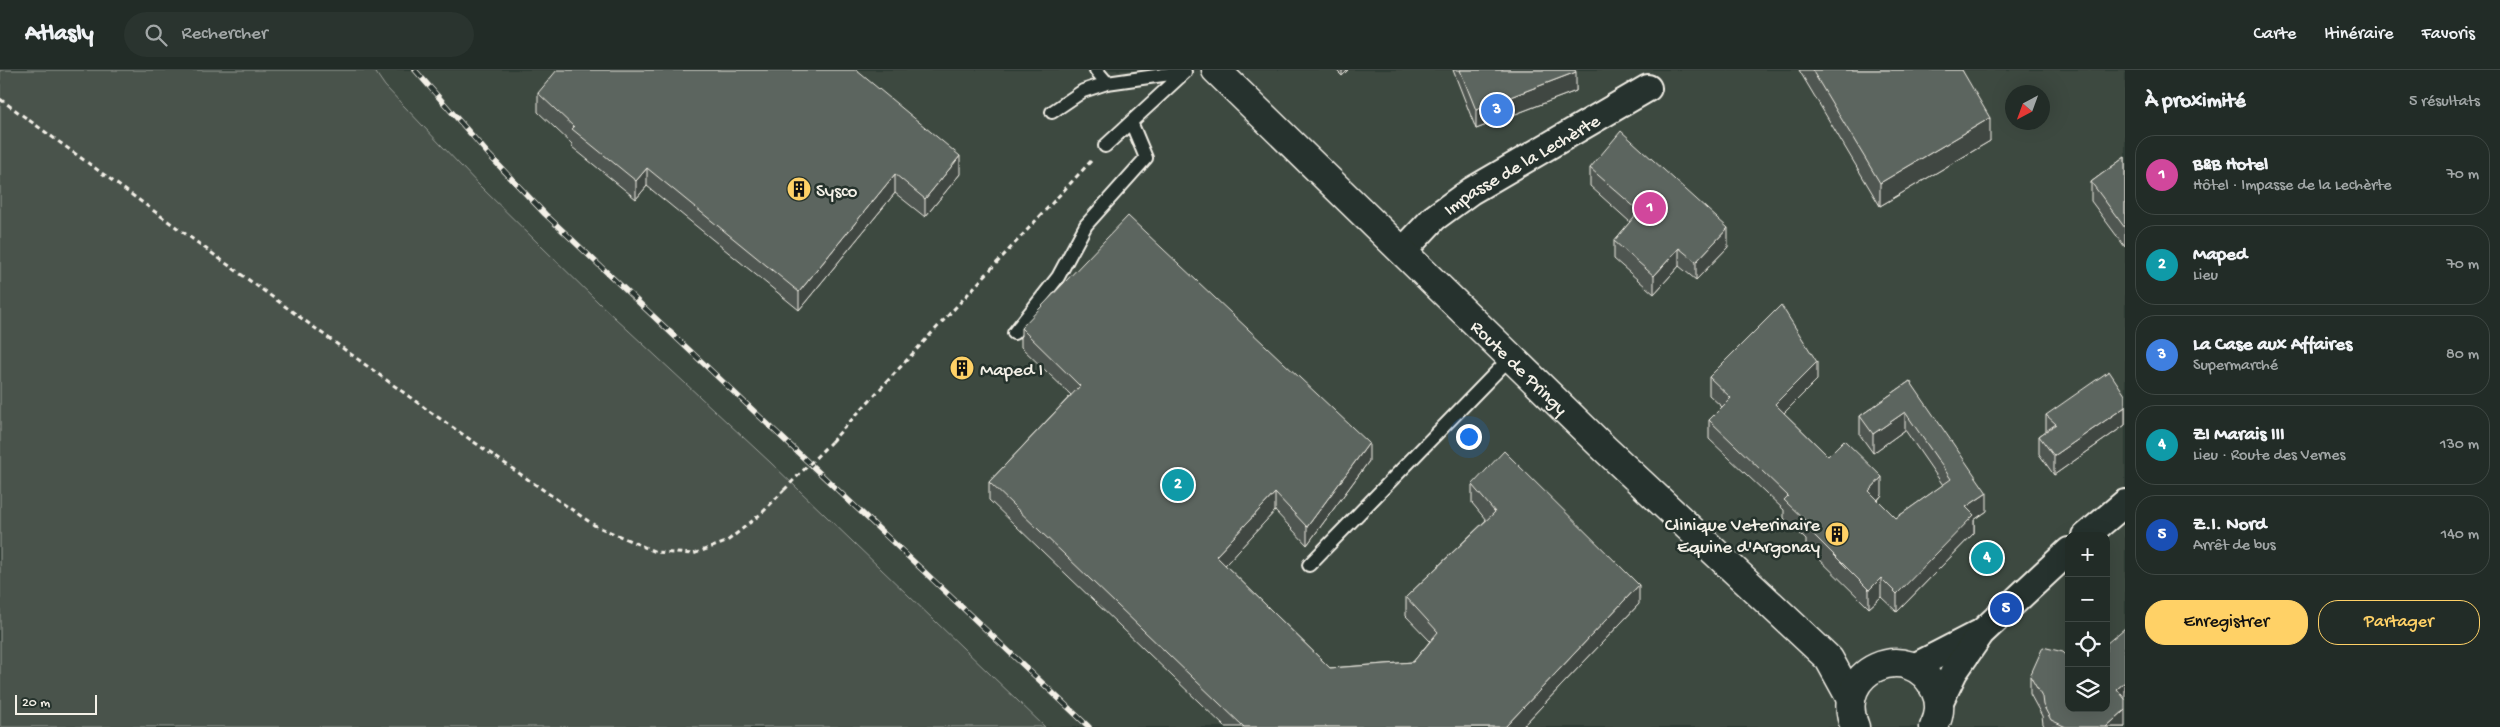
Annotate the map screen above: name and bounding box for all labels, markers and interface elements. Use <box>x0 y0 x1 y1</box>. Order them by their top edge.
search box <box>124 12 474 57</box>
text: Atlasly <box>25 20 94 49</box>
icon: search <box>142 21 170 49</box>
text: Rechercher <box>182 23 268 46</box>
text: Carte <box>2253 24 2296 45</box>
text: Itinéraire <box>2324 24 2394 45</box>
text: Favoris <box>2422 24 2475 45</box>
north arrow <box>2005 85 2050 130</box>
text: À proximité <box>2145 90 2246 115</box>
pin: 3 <box>1481 91 1513 129</box>
text: 5 résultats <box>2409 93 2480 112</box>
street label: Impasse de la Lechèrte <box>1440 110 1605 222</box>
text: B&B Hotel <box>2193 154 2268 177</box>
text: 1 <box>2159 166 2165 185</box>
text: 70 m <box>2446 166 2479 185</box>
building icon: Sysco <box>786 176 812 202</box>
text: Hôtel · Impasse de la Lechèrte <box>2193 177 2392 196</box>
place label: Sysco <box>816 181 858 204</box>
pin: 1 <box>1634 189 1666 227</box>
text: Maped <box>2193 244 2247 267</box>
text: 2 <box>2158 256 2166 275</box>
text: 70 m <box>2446 256 2479 275</box>
text: Lieu <box>2193 267 2218 286</box>
street label: Route de Pringy <box>1465 317 1572 422</box>
text: La Case aux Affaires <box>2193 334 2352 357</box>
text: 3 <box>2158 346 2166 365</box>
text: 80 m <box>2446 346 2479 365</box>
building icon: Maped I <box>949 355 975 381</box>
text: Supermarché <box>2193 357 2278 376</box>
place label: Maped I <box>980 360 1043 383</box>
your location <box>1456 424 1482 450</box>
text: ZI Marais III <box>2193 424 2285 447</box>
text: 4 <box>2158 436 2166 455</box>
text: 130 m <box>2440 436 2479 455</box>
text: Lieu · Route des Vernes <box>2193 447 2345 466</box>
pin: 2 <box>1162 466 1194 504</box>
text: Z.I. Nord <box>2193 514 2266 537</box>
place label: Clinique Veterinaire Equine d'Argonay <box>1665 515 1821 560</box>
building icon: Clinique Veterinaire Equine d'Argonay <box>1824 521 1850 547</box>
text: 5 <box>2158 526 2166 545</box>
text: 140 m <box>2441 526 2479 545</box>
map controls <box>2065 532 2110 712</box>
button: + <box>2065 532 2110 577</box>
text: Arrêt de bus <box>2193 537 2276 556</box>
pin: 4 <box>1971 539 2003 577</box>
button: − <box>2065 577 2110 622</box>
pin: 5 <box>1990 590 2022 628</box>
button: Enregistrer <box>2145 600 2308 645</box>
button: Partager <box>2318 600 2480 645</box>
button: locate <box>2065 622 2110 667</box>
button: layers <box>2065 667 2110 712</box>
scale bar <box>15 692 98 715</box>
text: 20 m <box>22 695 50 712</box>

